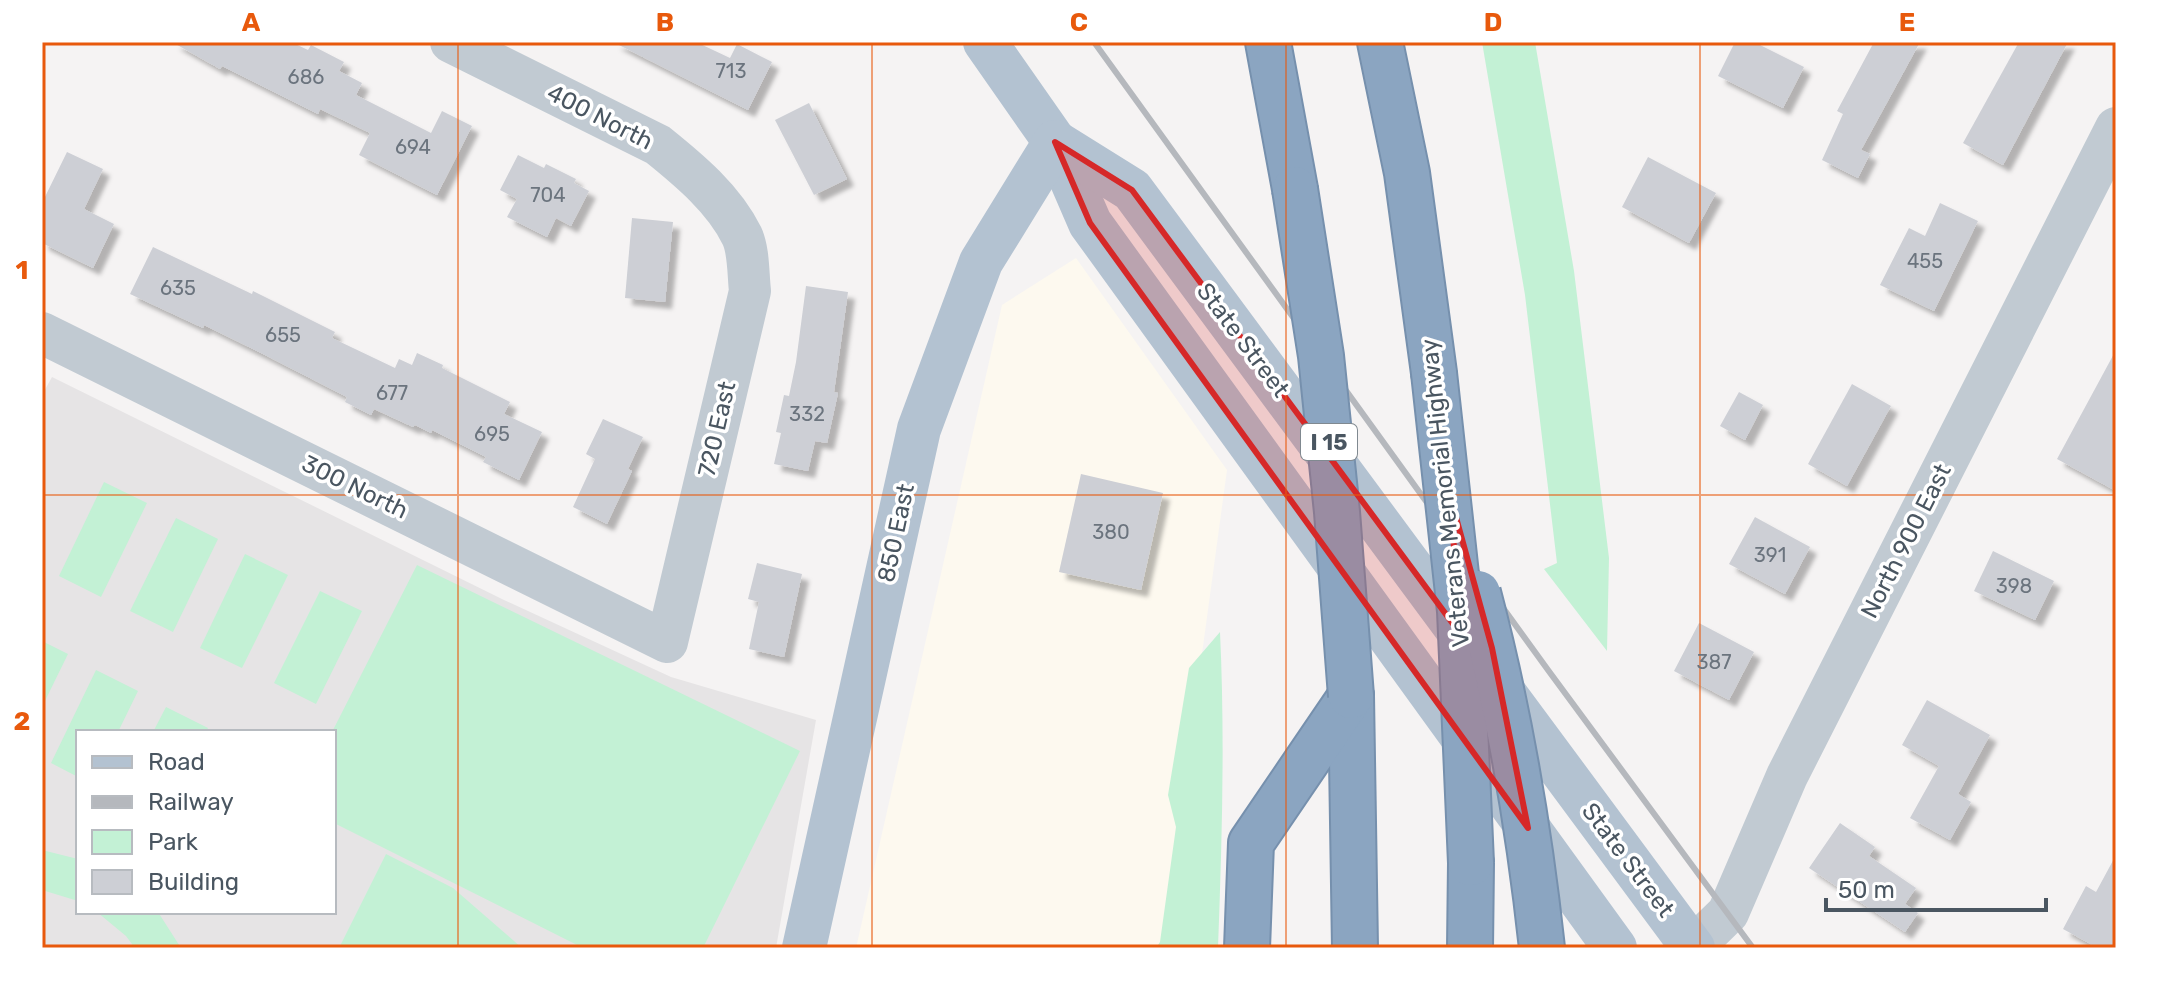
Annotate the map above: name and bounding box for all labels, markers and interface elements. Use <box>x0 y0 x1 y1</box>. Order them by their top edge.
text: A <box>242 7 261 38</box>
text: B <box>656 7 674 38</box>
text: C <box>1070 7 1088 38</box>
text: D <box>1484 7 1502 38</box>
text: E <box>1899 7 1915 38</box>
house number: 713 <box>716 59 746 83</box>
house number: 686 <box>288 65 324 89</box>
street label: 400 North <box>542 78 658 156</box>
house number: 694 <box>395 135 431 159</box>
house number: 704 <box>530 183 566 207</box>
house number: 455 <box>1907 249 1943 273</box>
text: 1 <box>16 255 28 286</box>
house number: 635 <box>160 276 196 300</box>
street label: State Street <box>1191 277 1295 403</box>
house number: 655 <box>265 323 301 347</box>
street label: Veterans Memorial Highway <box>1415 337 1475 649</box>
street label: 720 East <box>692 379 742 479</box>
house number: 677 <box>376 381 408 405</box>
house number: 332 <box>789 402 825 426</box>
house number: 695 <box>474 422 510 446</box>
road number: I 15 <box>1301 424 1357 460</box>
street label: 300 North <box>297 449 413 525</box>
street label: North 900 East <box>1855 459 1957 623</box>
street label: 850 East <box>872 481 920 585</box>
house number: 380 <box>1092 520 1130 544</box>
house number: 391 <box>1754 543 1786 567</box>
house number: 398 <box>1996 574 2032 598</box>
house number: 387 <box>1697 650 1732 674</box>
text: 2 <box>14 706 30 737</box>
legend <box>76 730 336 914</box>
text: Road <box>148 748 205 776</box>
text: Railway <box>148 788 234 816</box>
street label: State Street <box>1576 797 1680 923</box>
text: Park <box>148 828 199 856</box>
scale bar <box>1826 862 2046 912</box>
text: Building <box>148 868 239 896</box>
text: 50 m <box>1838 876 1895 904</box>

